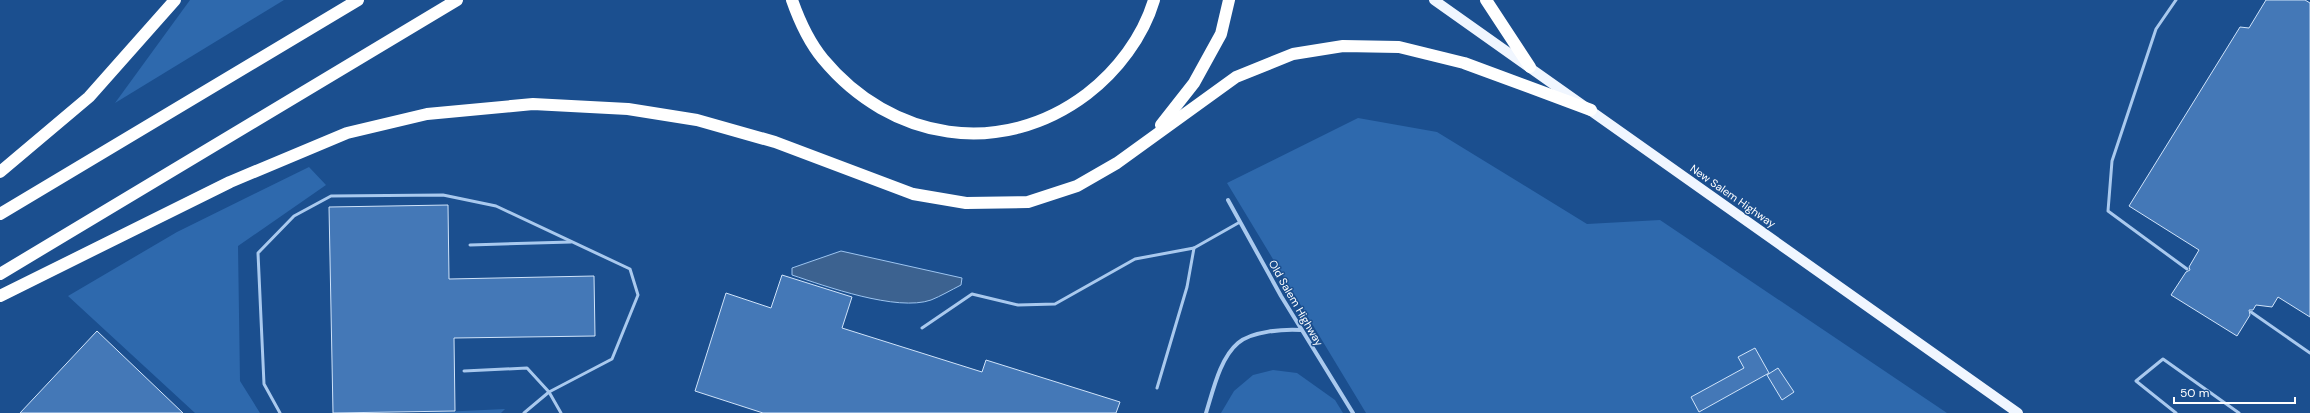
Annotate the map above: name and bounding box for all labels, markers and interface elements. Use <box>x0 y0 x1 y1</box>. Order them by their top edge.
street label: New Salem Highway <box>1687 161 1779 231</box>
street label: Old Salem Highway <box>1266 257 1326 349</box>
scale bar <box>2174 379 2295 405</box>
text: 50 m <box>2180 385 2209 401</box>

